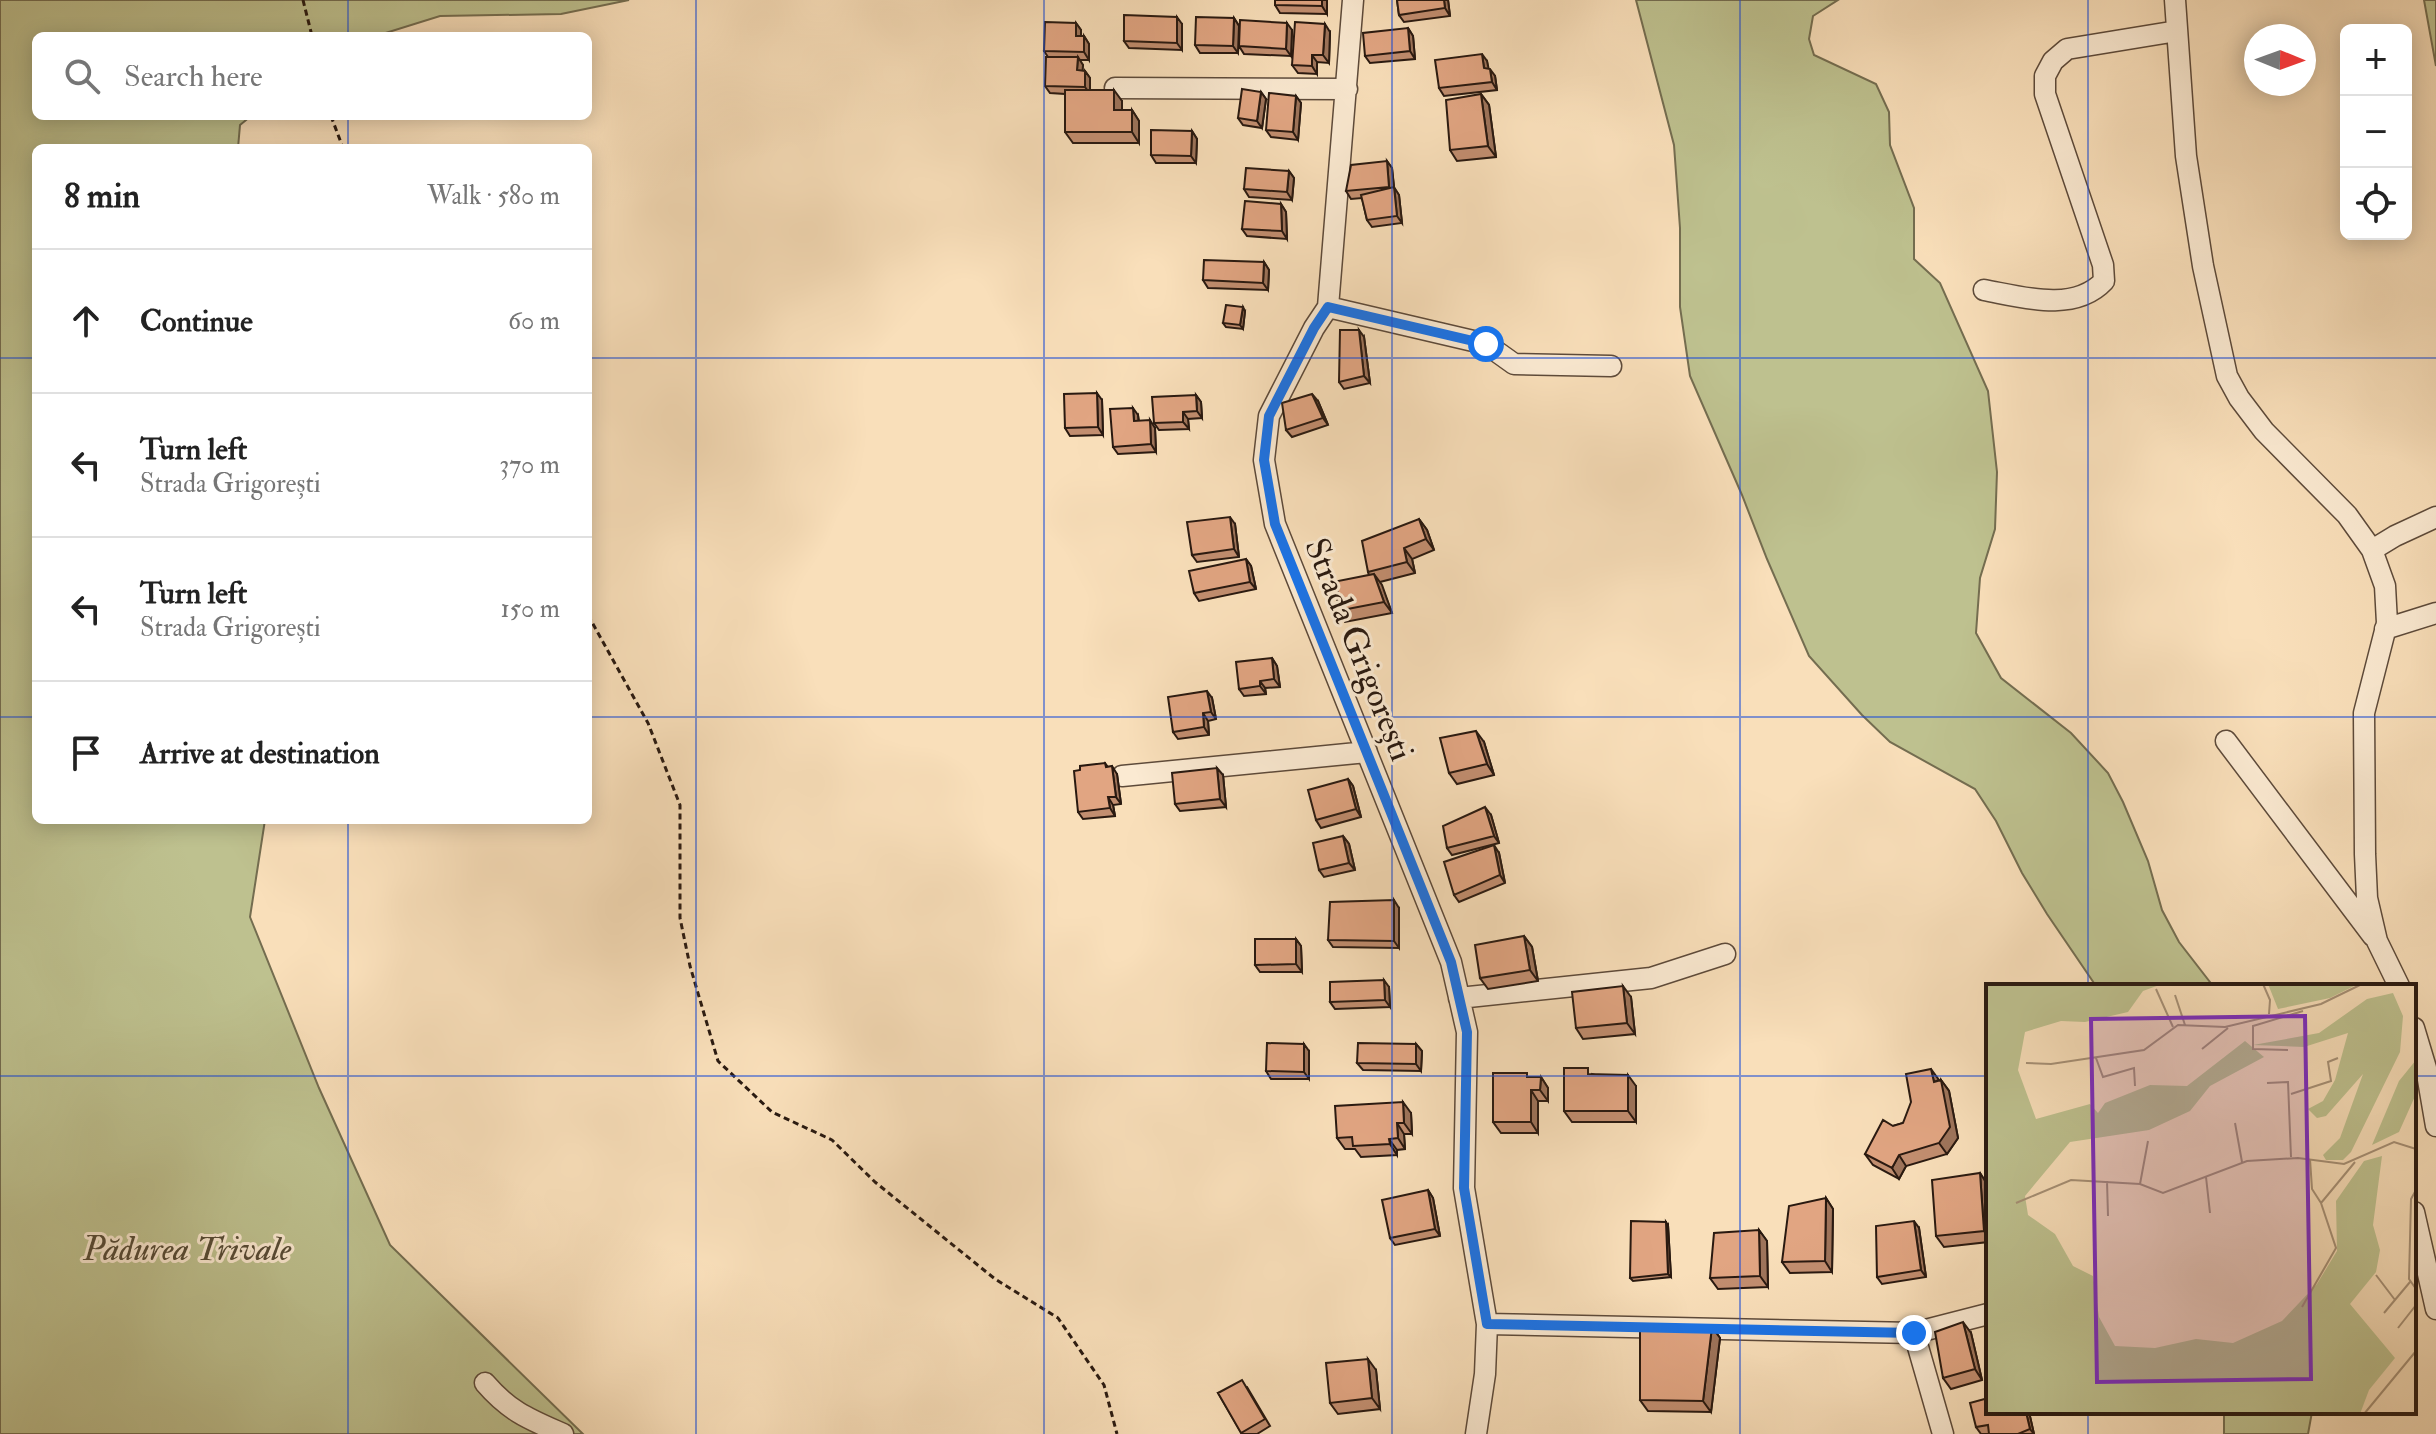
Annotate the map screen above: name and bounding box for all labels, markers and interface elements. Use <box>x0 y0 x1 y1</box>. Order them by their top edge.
north arrow <box>2244 24 2316 96</box>
map controls <box>2340 24 2412 240</box>
button: + <box>2340 24 2412 96</box>
search box <box>32 32 592 120</box>
icon: search <box>60 54 104 98</box>
text: Search here <box>124 58 263 95</box>
button: − <box>2340 96 2412 168</box>
button: locate <box>2340 168 2412 240</box>
text: 8 min <box>64 175 140 218</box>
text: Walk · 580 m <box>427 180 560 212</box>
icon: ahead <box>64 299 108 343</box>
text: Continue <box>140 303 253 340</box>
text: 60 m <box>508 305 560 337</box>
route start <box>1468 326 1504 362</box>
text: Turn left <box>140 431 247 468</box>
icon: left <box>64 443 108 487</box>
text: 370 m <box>499 449 560 481</box>
text: Strada Grigorești <box>140 468 321 500</box>
street label: Strada Grigorești <box>1294 532 1423 767</box>
text: Turn left <box>140 575 247 612</box>
icon: left <box>64 587 108 631</box>
text: 150 m <box>501 593 560 625</box>
text: Strada Grigorești <box>140 612 321 644</box>
icon: arrive <box>64 731 108 775</box>
text: Arrive at destination <box>140 735 380 772</box>
inset map <box>1986 984 2416 1414</box>
park label: Pădurea Trivale <box>82 1228 292 1271</box>
route end <box>1896 1315 1932 1351</box>

